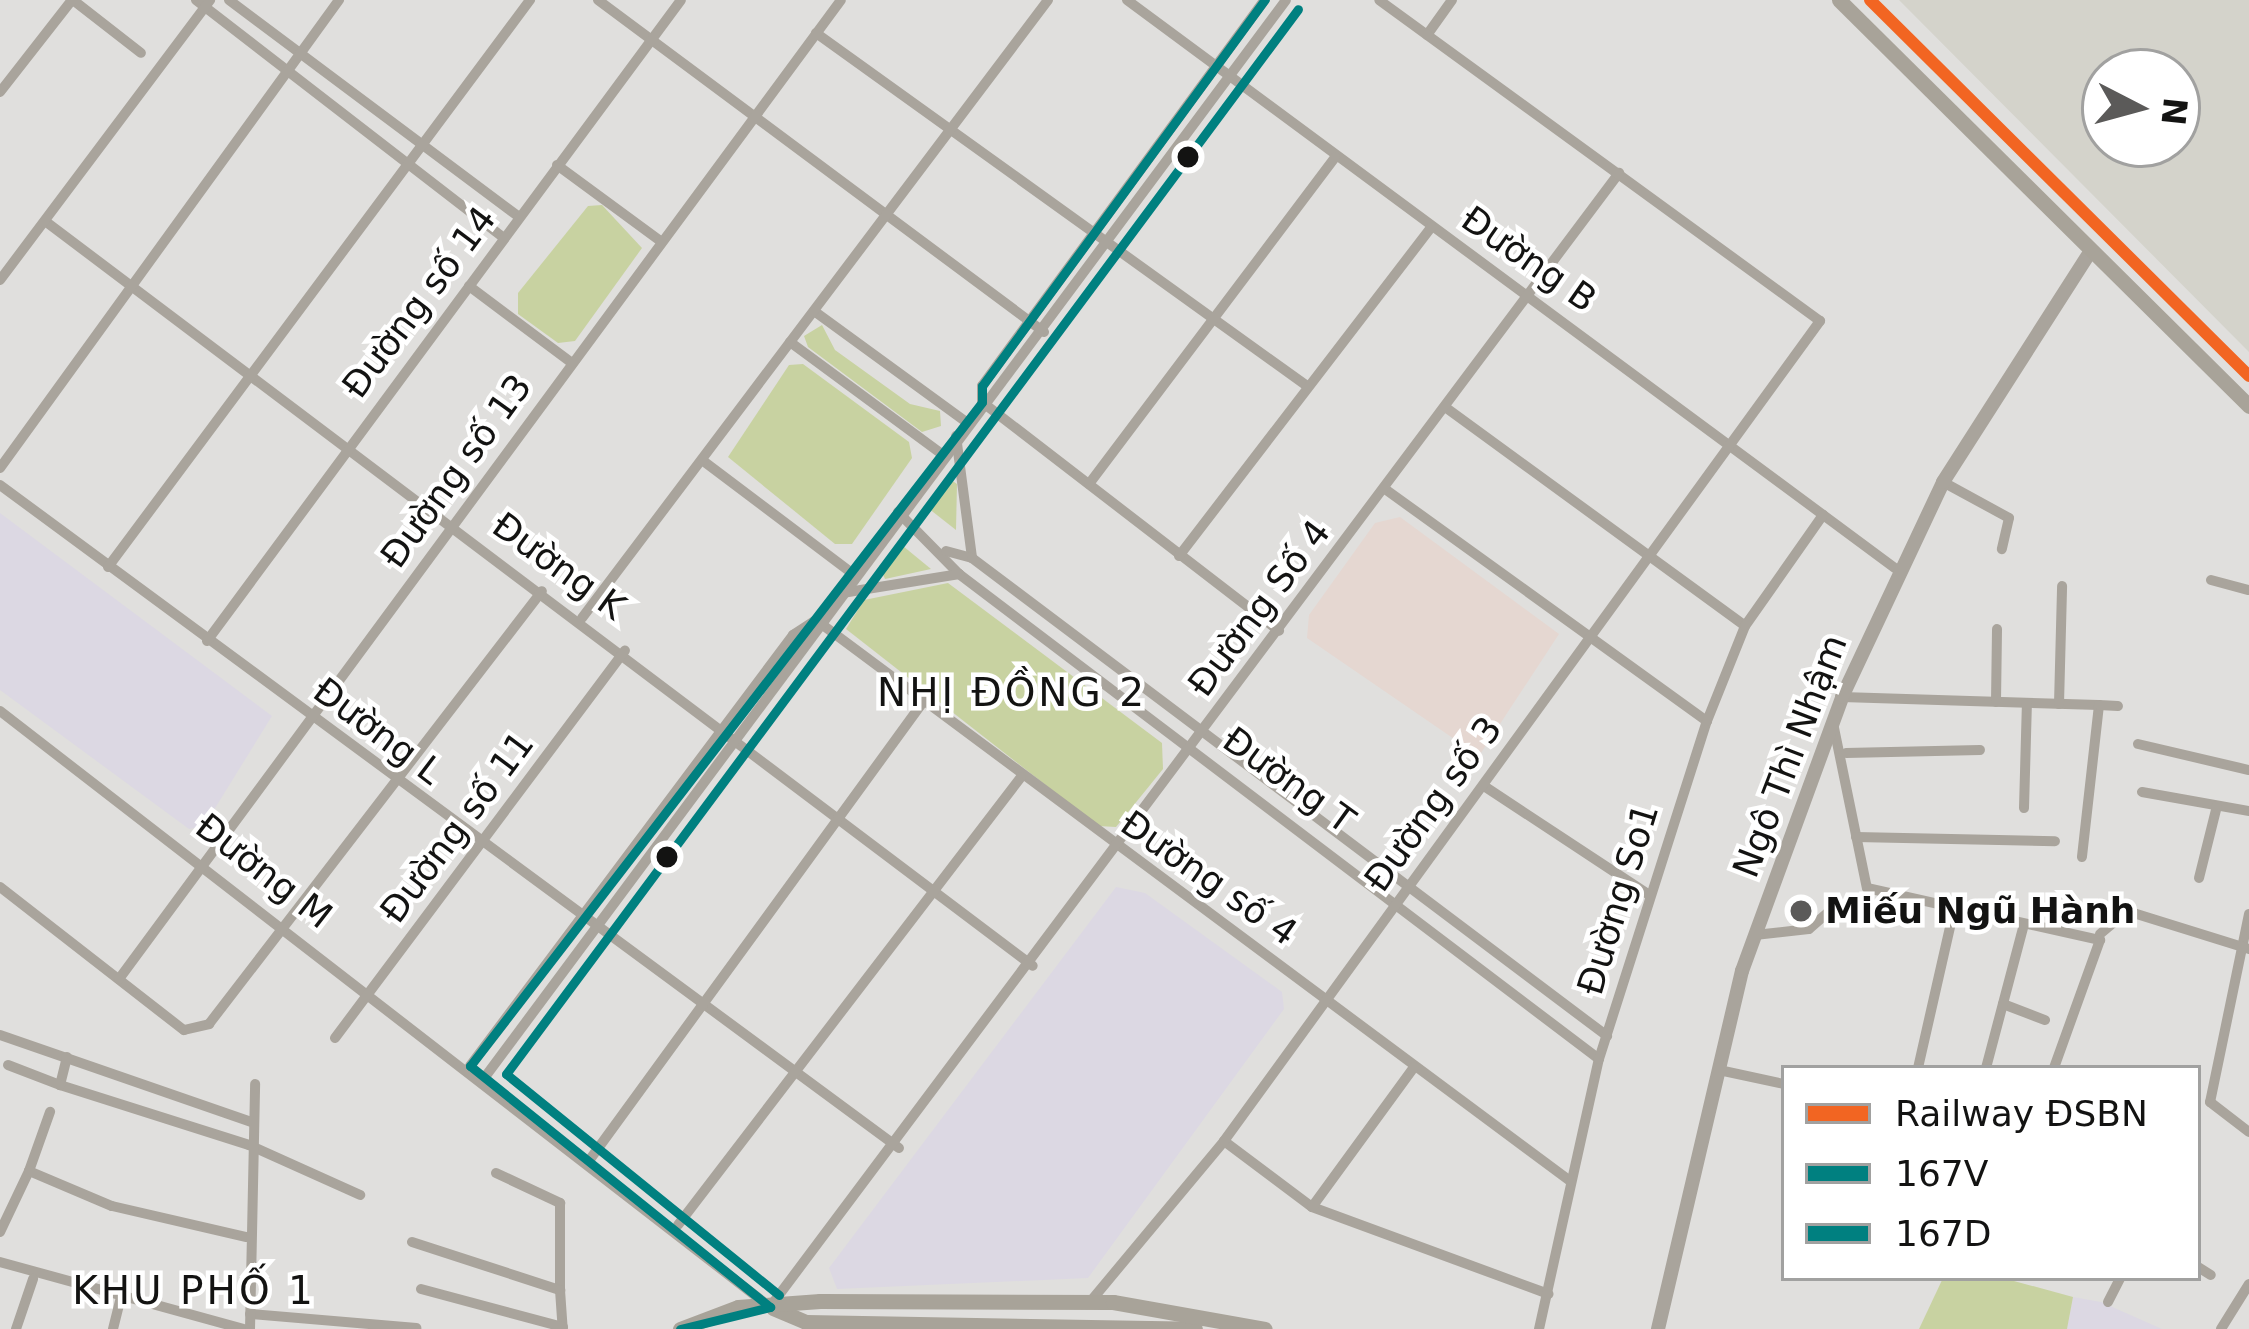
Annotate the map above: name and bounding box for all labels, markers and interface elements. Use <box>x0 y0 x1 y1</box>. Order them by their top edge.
north arrow <box>2081 48 2201 168</box>
text: N <box>2153 96 2195 127</box>
unlabelled marker <box>1177 146 1199 168</box>
street label: Đường B <box>1453 197 1605 321</box>
street label: Đường số 14 <box>333 198 505 406</box>
street label: Đường số 13 <box>372 366 540 576</box>
street label: Đường K <box>484 503 634 629</box>
street label: Đường Số 4 <box>1179 512 1339 704</box>
street label: Ngô Thì Nhậm <box>1724 629 1856 883</box>
street label: Đường L <box>305 669 451 793</box>
district label: NHỊ ĐỒNG 2 <box>877 670 1147 716</box>
street label: Đường số 3 <box>1355 708 1511 900</box>
street label: Đường T <box>1215 718 1363 842</box>
street label: Đường số 11 <box>371 723 543 931</box>
street label: Đường So1 <box>1568 798 1668 1000</box>
street label: Đường số 4 <box>1113 802 1305 954</box>
street label: Đường M <box>187 804 341 938</box>
unlabelled marker <box>656 846 678 868</box>
place label: Miếu Ngũ Hành <box>1825 889 2135 933</box>
marker: Miếu Ngũ Hành <box>1788 898 1814 924</box>
legend <box>1781 1065 2201 1281</box>
text: Railway ĐSBN <box>1895 1093 2148 1134</box>
text: 167V <box>1895 1153 1988 1194</box>
text: 167D <box>1895 1213 1991 1254</box>
district label: KHU PHỐ 1 <box>72 1268 316 1314</box>

